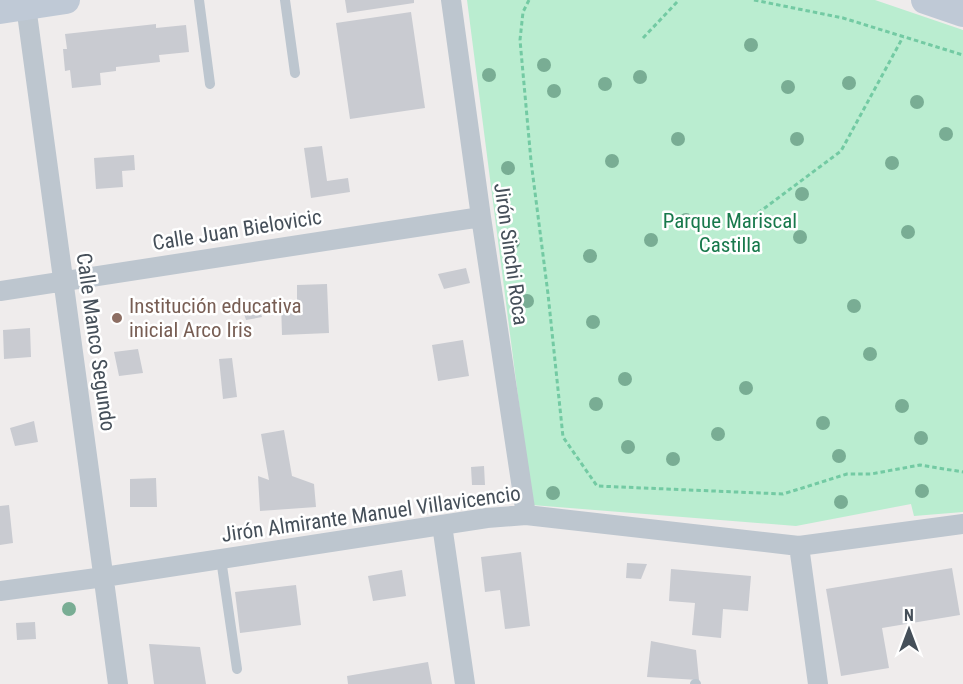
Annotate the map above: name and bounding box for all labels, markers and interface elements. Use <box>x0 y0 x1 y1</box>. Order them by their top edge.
street label: Jirón Sinchi Roca <box>489 181 533 327</box>
street label: Calle Juan Bielovicic <box>151 205 323 255</box>
park label: Parque Mariscal Castilla <box>663 209 797 257</box>
street label: Calle Manco Segundo <box>72 251 120 433</box>
place label: Institución educativa inicial Arco Iris <box>129 294 302 342</box>
marker: Institución educativa inicial Arco Iris <box>110 311 124 325</box>
street label: Jirón Almirante Manuel Villavicencio <box>220 481 522 547</box>
north arrow <box>879 600 939 660</box>
text: N <box>904 606 914 625</box>

